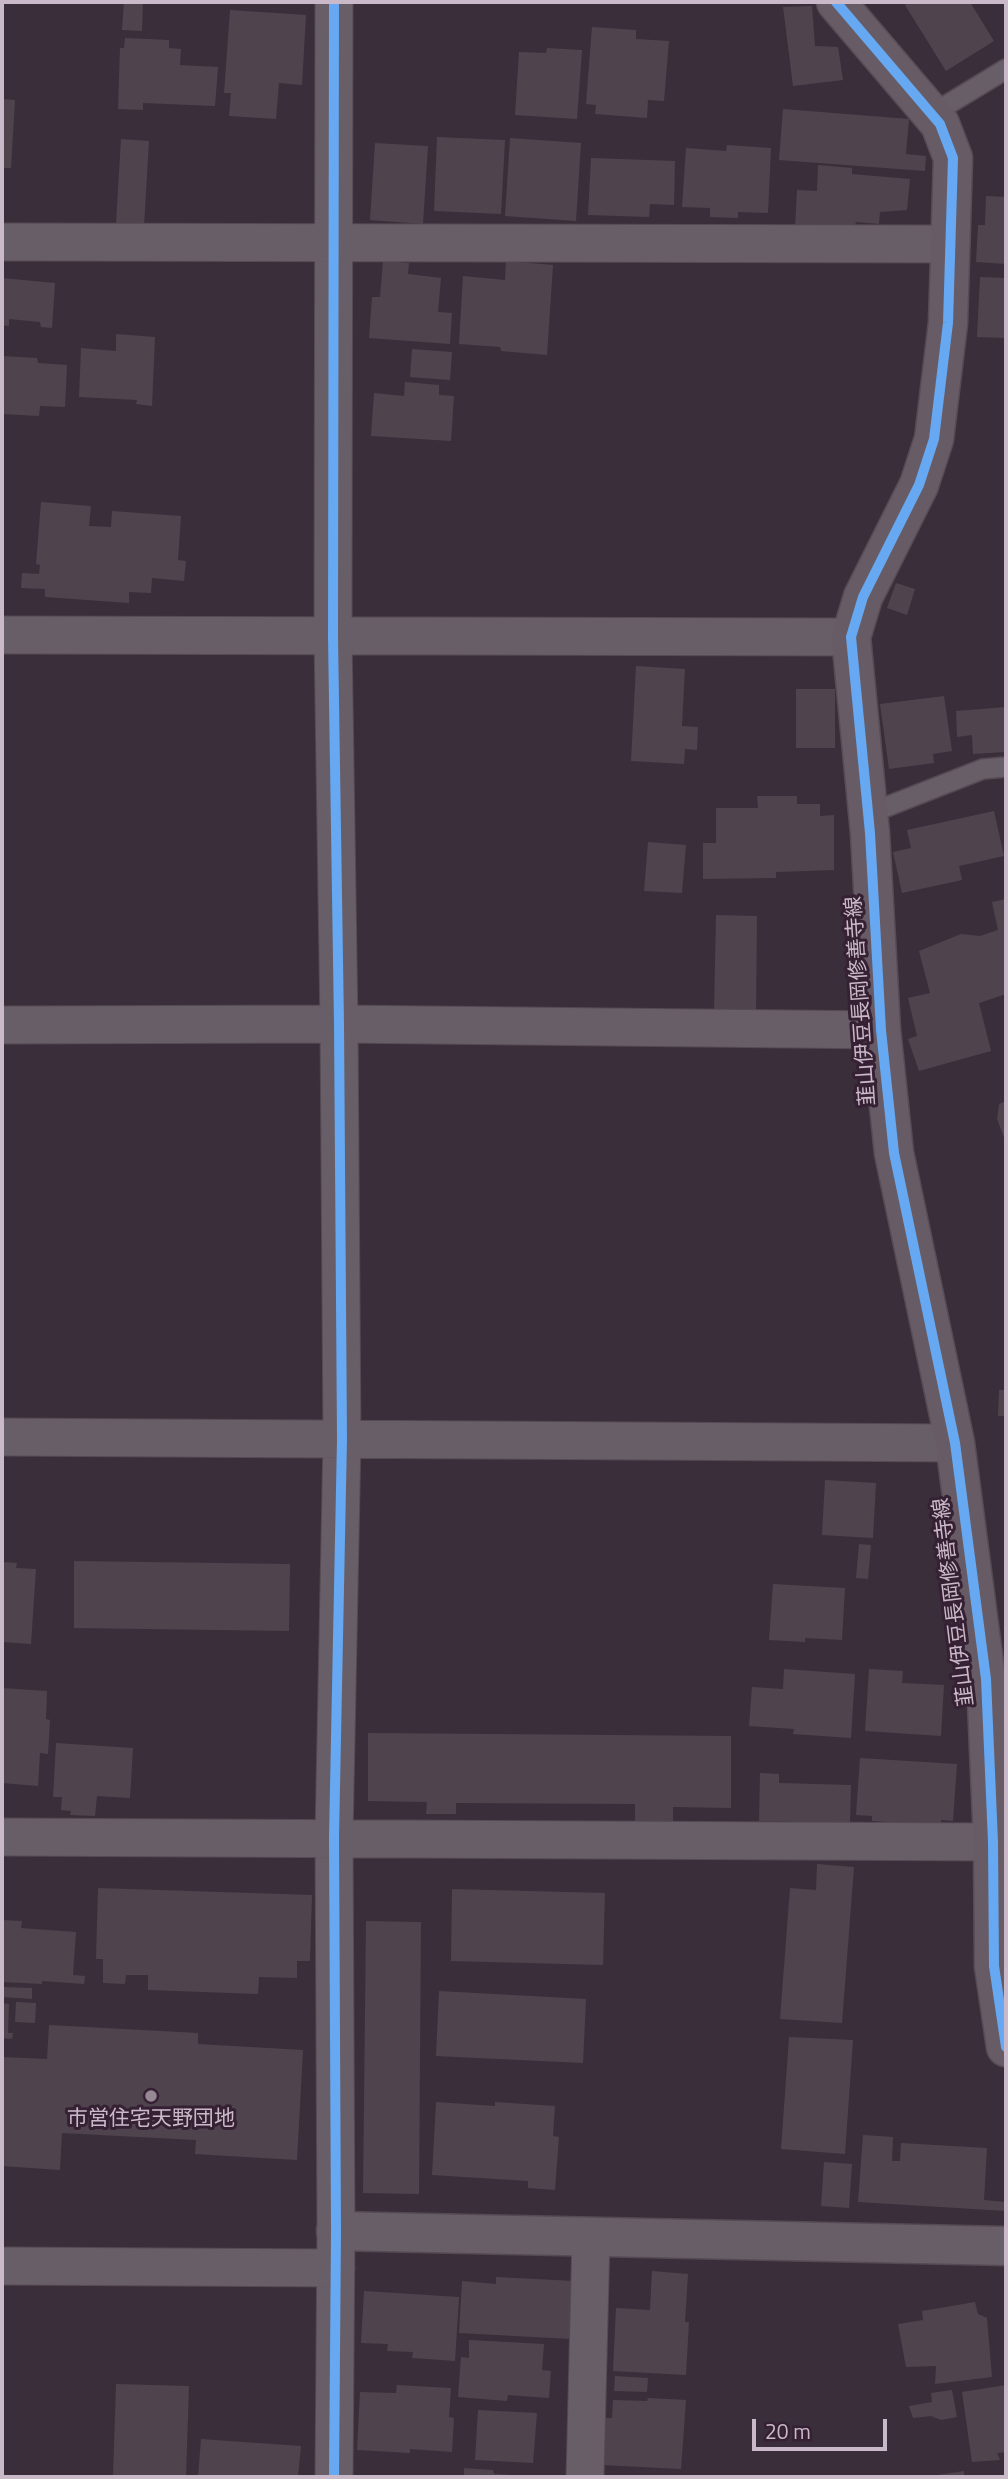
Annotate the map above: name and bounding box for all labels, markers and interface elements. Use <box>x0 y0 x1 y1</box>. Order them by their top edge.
street label: 韮山伊豆長岡修善寺線 <box>842 895 882 1107</box>
street label: 韮山伊豆長岡修善寺線 <box>930 1496 980 1708</box>
marker: 市営住宅天野団地 <box>143 2088 159 2104</box>
place label: 市営住宅天野団地 <box>67 2107 235 2133</box>
scale bar <box>756 2406 891 2450</box>
text: 20 m <box>765 2415 811 2447</box>

